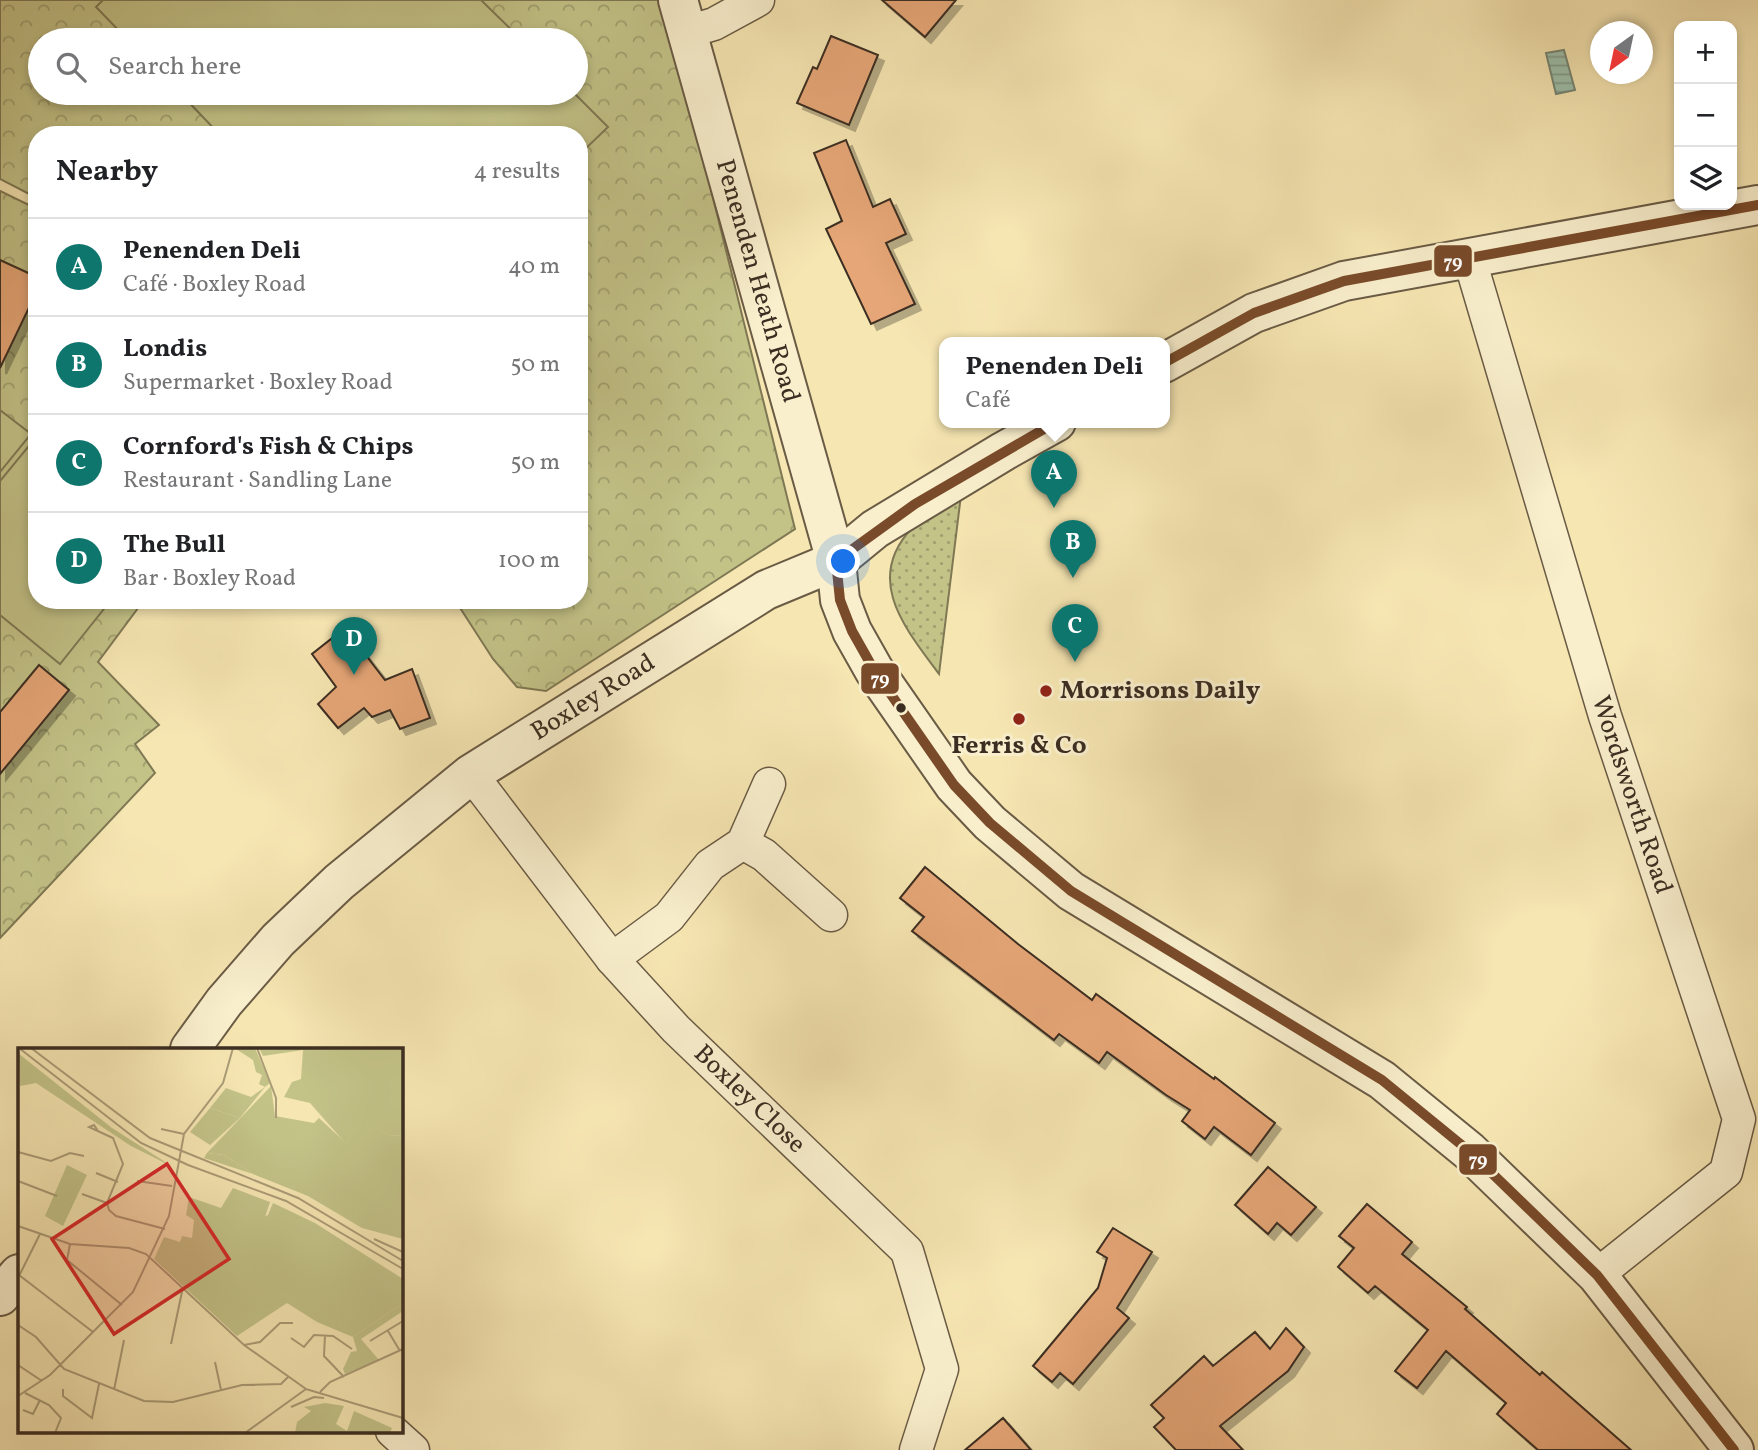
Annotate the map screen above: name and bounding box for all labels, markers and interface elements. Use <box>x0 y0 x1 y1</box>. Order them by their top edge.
north arrow <box>1590 21 1653 84</box>
map controls <box>1674 21 1737 210</box>
button: + <box>1674 21 1737 84</box>
search box <box>28 28 588 105</box>
icon: search <box>52 48 90 86</box>
text: Search here <box>108 49 241 85</box>
button: − <box>1674 84 1737 147</box>
button: layers <box>1674 147 1737 210</box>
text: Nearby <box>56 151 158 193</box>
street label: Penenden Heath Road <box>706 155 809 407</box>
text: 4 results <box>474 156 560 188</box>
text: Penenden Deli <box>123 233 301 269</box>
line badge: 79 <box>1433 244 1473 278</box>
text: 79 <box>1443 250 1463 276</box>
text: A <box>71 251 87 283</box>
text: 40 m <box>508 251 560 283</box>
text: Café · Boxley Road <box>123 269 306 301</box>
text: Londis <box>123 331 207 367</box>
popup <box>939 337 1170 428</box>
text: B <box>71 349 87 381</box>
text: 50 m <box>511 349 560 381</box>
text: Penenden Deli <box>966 349 1144 385</box>
text: Supermarket · Boxley Road <box>123 367 393 399</box>
text: Café <box>966 385 1011 417</box>
text: Cornford's Fish & Chips <box>123 429 413 465</box>
text: C <box>72 447 86 479</box>
text: 50 m <box>511 447 560 479</box>
pin: A <box>1031 450 1077 508</box>
text: Restaurant · Sandling Lane <box>123 465 392 497</box>
pin: B <box>1050 520 1096 578</box>
text: The Bull <box>123 527 226 563</box>
your location <box>826 544 860 578</box>
text: D <box>71 545 87 577</box>
text: 100 m <box>498 545 560 577</box>
text: Bar · Boxley Road <box>123 563 296 595</box>
pin: C <box>1052 604 1098 662</box>
pin: D <box>331 617 377 675</box>
street label: Boxley Road <box>524 645 662 750</box>
line badge: 79 <box>860 662 900 695</box>
text: 79 <box>870 667 890 693</box>
place label: Morrisons Daily <box>1060 673 1261 709</box>
marker: Morrisons Daily <box>1038 683 1054 699</box>
street label: Wordsworth Road <box>1582 691 1681 899</box>
unlabelled marker <box>894 701 908 715</box>
marker: Ferris & Co <box>1011 711 1027 727</box>
place label: Ferris & Co <box>951 728 1087 764</box>
street label: Boxley Close <box>685 1037 813 1162</box>
inset map <box>18 1048 402 1432</box>
line badge: 79 <box>1458 1143 1498 1176</box>
text: 79 <box>1468 1148 1488 1174</box>

